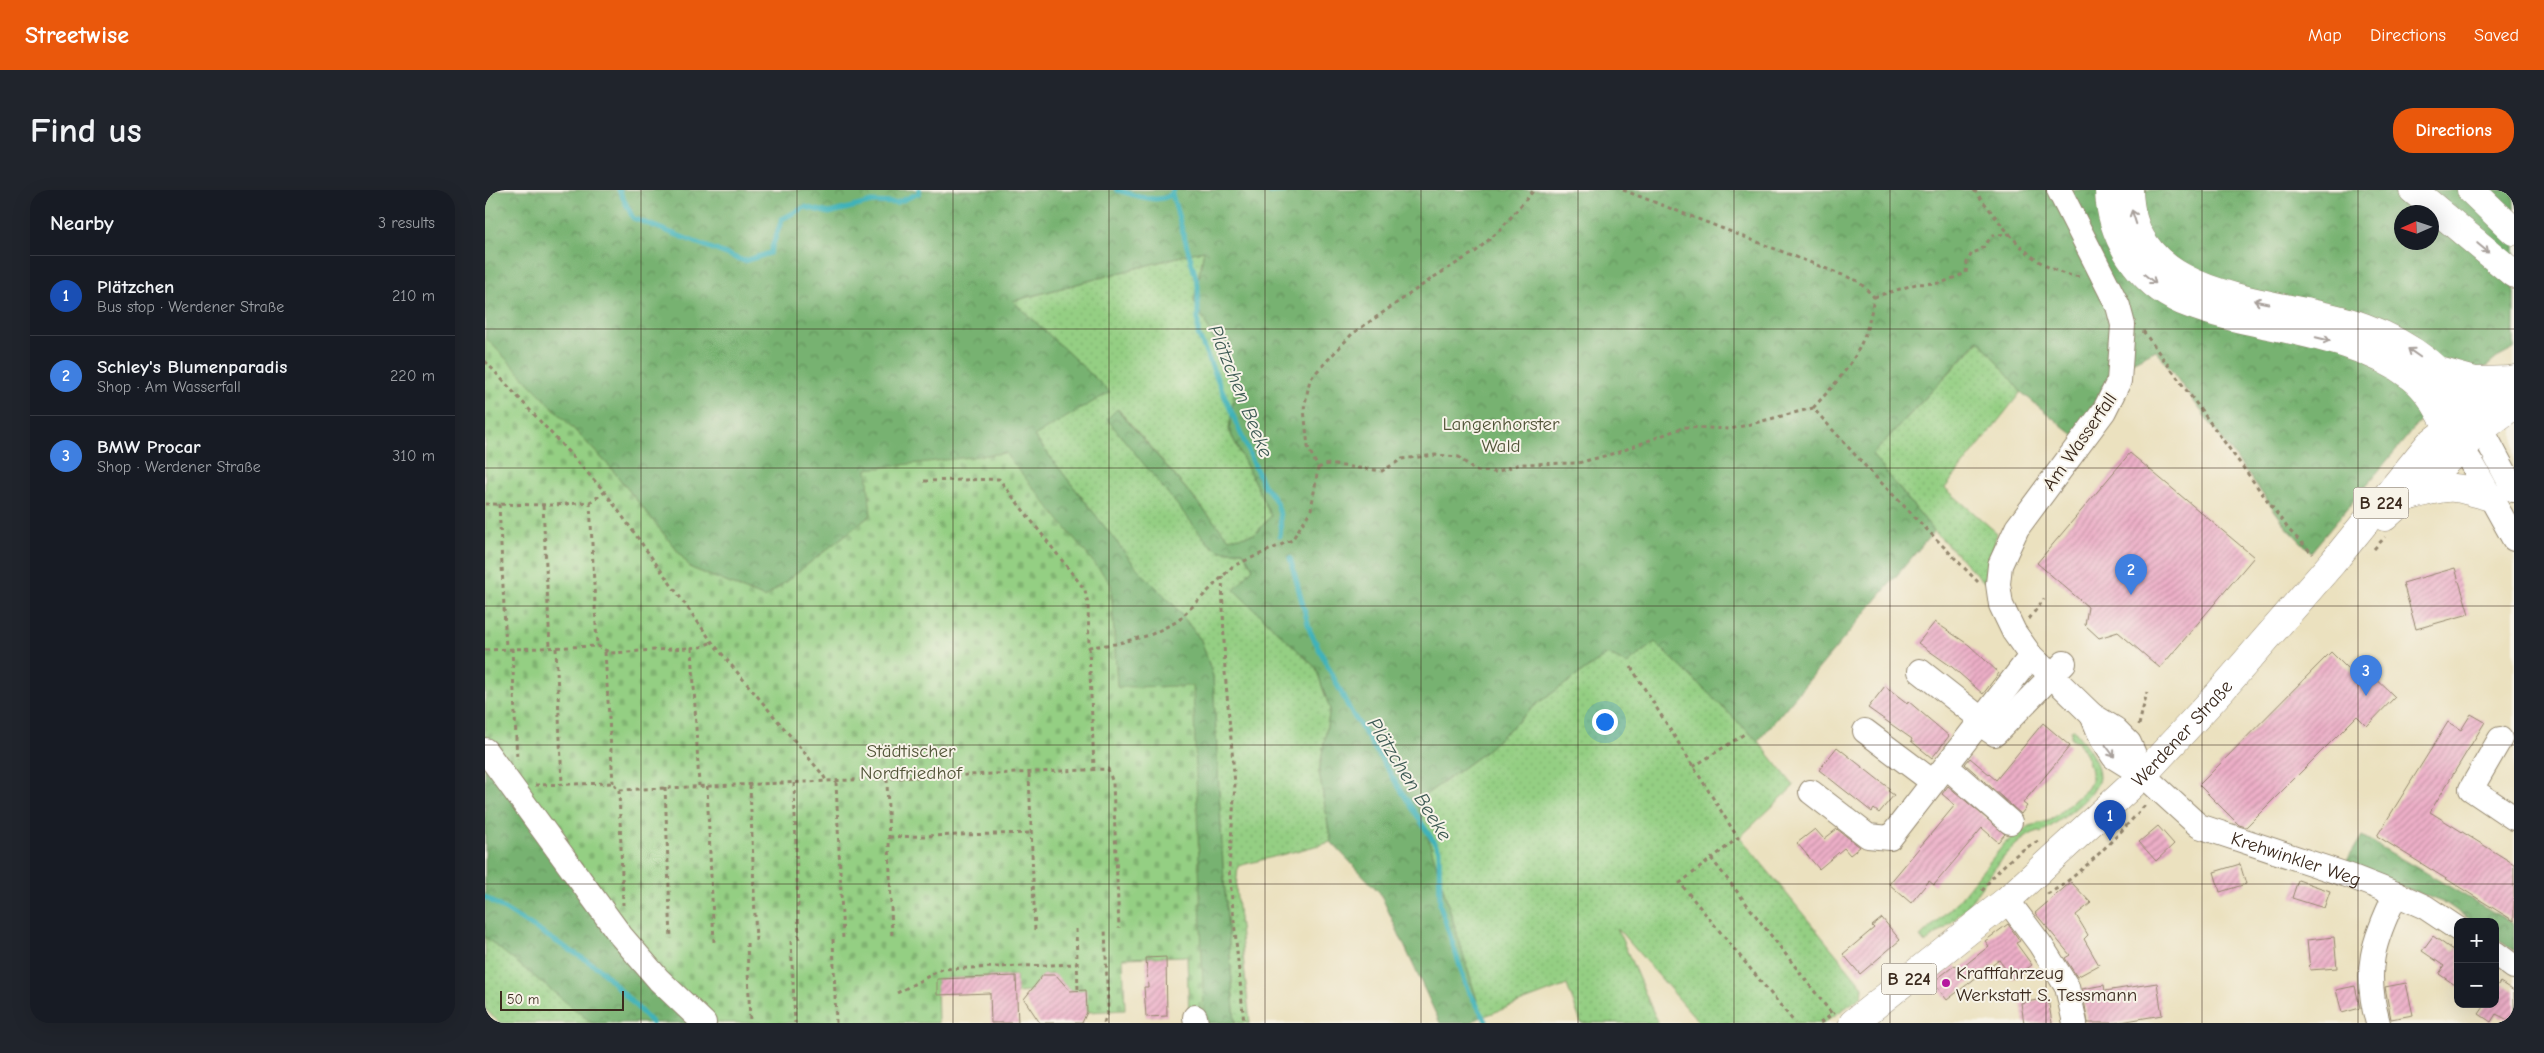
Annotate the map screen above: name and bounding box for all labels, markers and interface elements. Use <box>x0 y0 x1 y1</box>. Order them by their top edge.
text: Streetwise <box>25 21 129 49</box>
text: Map <box>2308 25 2342 46</box>
text: Directions <box>2370 25 2446 46</box>
text: Saved <box>2474 25 2519 46</box>
button: Directions <box>2393 108 2514 153</box>
text: Find us <box>30 110 142 151</box>
north arrow <box>2394 205 2439 250</box>
one-way arrow <box>2129 210 2138 226</box>
text: Nearby <box>50 211 114 235</box>
text: 3 results <box>378 214 435 232</box>
one-way arrow <box>2476 242 2489 253</box>
one-way arrow <box>2143 274 2156 285</box>
text: Plätzchen <box>97 276 174 298</box>
text: 1 <box>63 287 69 305</box>
text: 210 m <box>392 287 435 305</box>
one-way arrow <box>2253 297 2269 306</box>
text: Bus stop · Werdener Straße <box>97 298 284 316</box>
water label: Plätzchen Beeke <box>1203 322 1278 461</box>
one-way arrow <box>2315 334 2331 344</box>
one-way arrow <box>2407 348 2421 358</box>
text: Schley's Blumenparadis <box>97 356 287 378</box>
text: 2 <box>62 367 70 385</box>
text: 220 m <box>390 367 435 385</box>
text: Shop · Am Wasserfall <box>97 378 241 396</box>
street label: Am Wasserfall <box>2038 389 2122 495</box>
park label: Langenhorster Wald <box>1442 413 1560 457</box>
text: BMW Procar <box>97 436 201 458</box>
text: 3 <box>62 447 70 465</box>
text: 310 m <box>392 447 435 465</box>
text: Shop · Werdener Straße <box>97 458 261 476</box>
road number: B 224 <box>2353 488 2409 518</box>
pin: 2 <box>2115 554 2147 595</box>
pin: 3 <box>2350 655 2382 696</box>
street label: Werdener Straße <box>2128 676 2237 792</box>
your location <box>1592 709 1618 735</box>
water label: Plätzchen Beeke <box>1362 713 1457 845</box>
park label: Städtischer Nordfriedhof <box>860 740 964 784</box>
one-way arrow <box>2105 744 2115 758</box>
pin: 1 <box>2094 800 2126 841</box>
street label: Krehwinkler Weg <box>2228 827 2364 891</box>
map controls <box>2454 918 2499 1008</box>
button: + <box>2454 918 2499 963</box>
place label: Kraftfahrzeug Werkstatt S. Tessmann <box>1956 962 2137 1006</box>
button: − <box>2454 963 2499 1008</box>
road number: B 224 <box>1881 964 1937 994</box>
marker: Kraftfahrzeug Werkstatt S. Tessmann <box>1940 977 1952 989</box>
scale bar <box>500 988 624 1011</box>
text: 50 m <box>507 991 539 1008</box>

